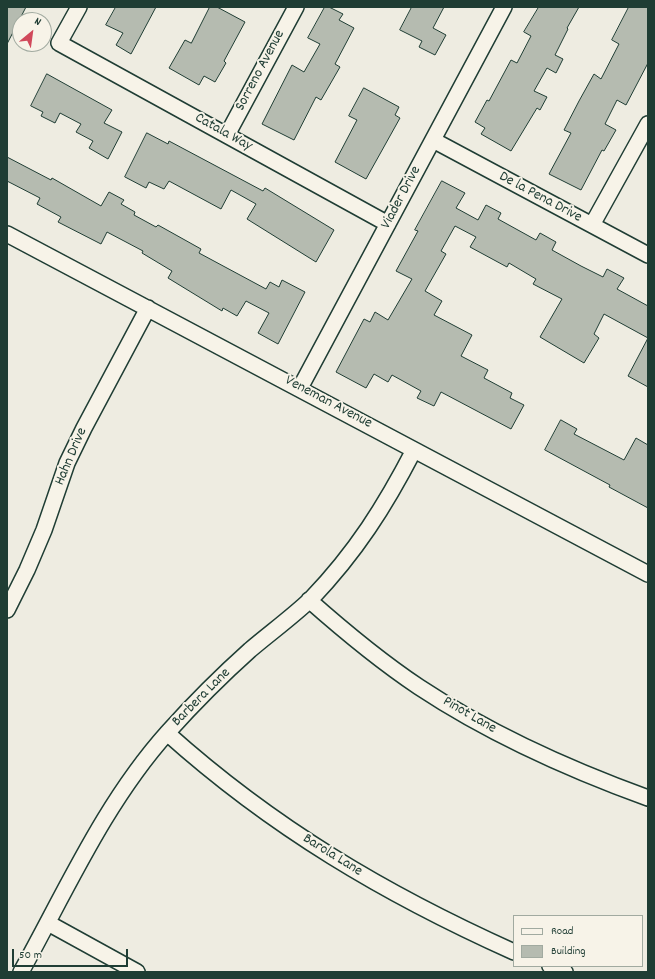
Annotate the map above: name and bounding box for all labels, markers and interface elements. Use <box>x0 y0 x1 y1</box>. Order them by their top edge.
north arrow <box>12 12 52 52</box>
text: N <box>31 14 44 31</box>
street label: Sorreno Avenue <box>232 27 290 115</box>
street label: Catala Way <box>191 110 255 156</box>
street label: Viader Drive <box>378 164 426 232</box>
street label: De la Pena Drive <box>495 169 585 227</box>
street label: Veneman Avenue <box>281 372 375 434</box>
street label: Hahn Drive <box>52 425 92 489</box>
street label: Barbera Lane <box>169 665 235 731</box>
street label: Pinot Lane <box>439 693 499 739</box>
street label: Barola Lane <box>299 831 365 881</box>
legend <box>513 915 643 967</box>
text: Road <box>551 923 573 940</box>
scale bar <box>14 941 130 967</box>
text: Building <box>551 943 586 960</box>
text: 50 m <box>19 947 42 964</box>

